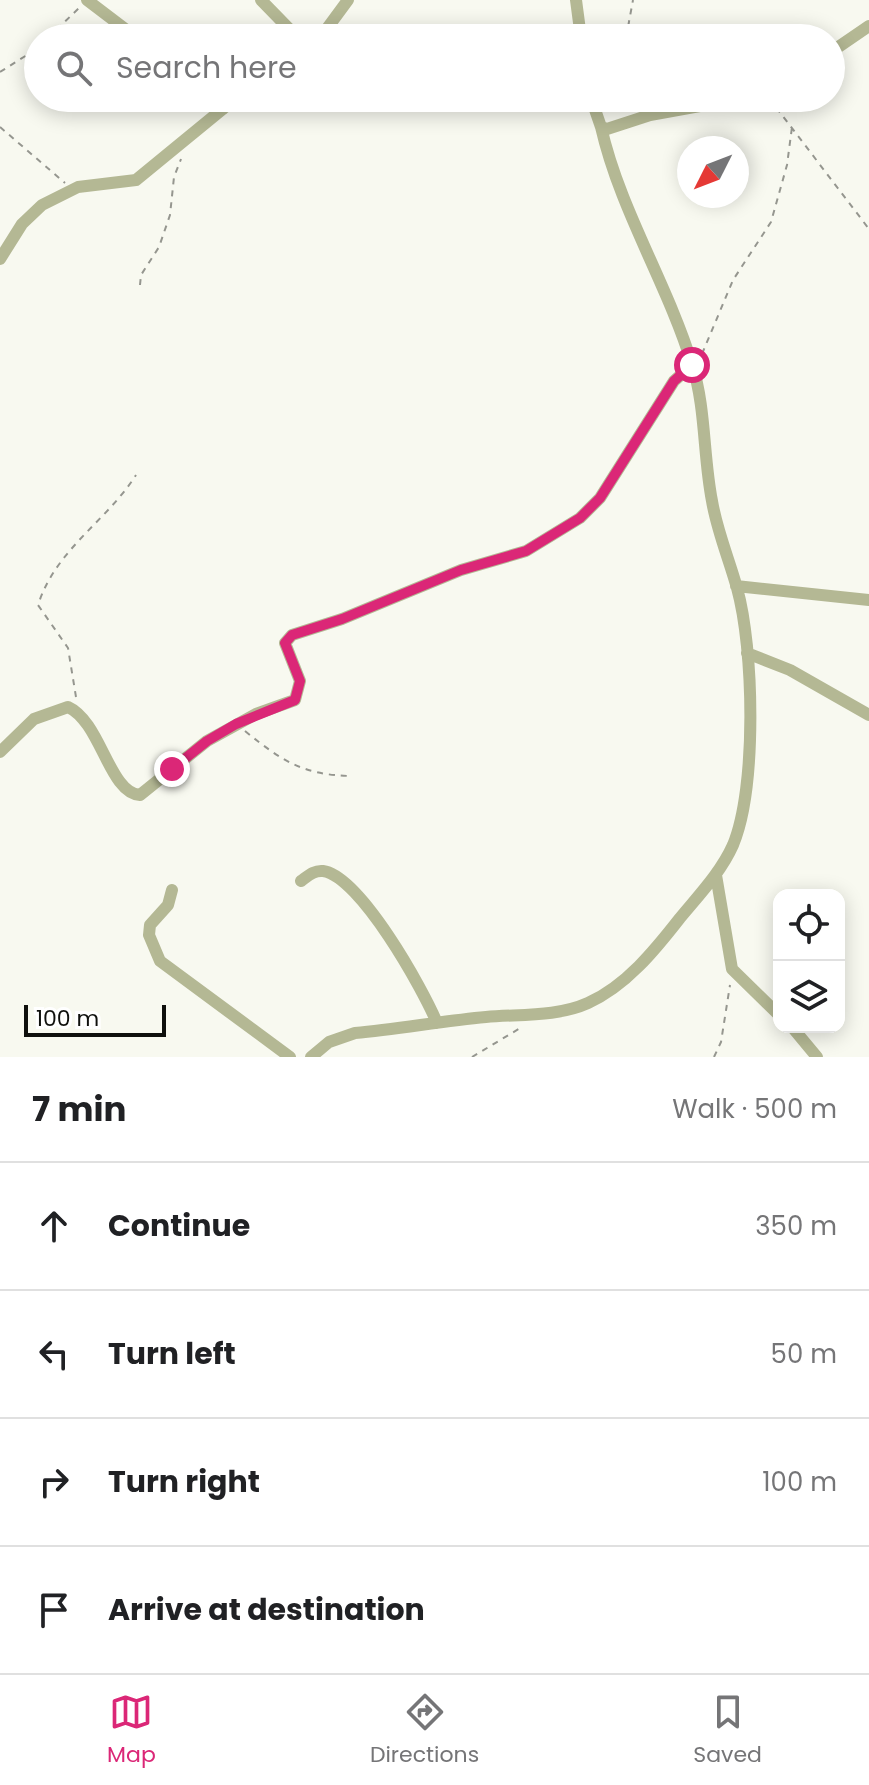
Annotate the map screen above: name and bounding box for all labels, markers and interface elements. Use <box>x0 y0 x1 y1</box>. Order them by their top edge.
search box <box>24 24 845 112</box>
icon: search <box>52 46 96 90</box>
text: Search here <box>116 46 297 89</box>
north arrow <box>677 136 749 208</box>
route start <box>674 347 710 383</box>
route end <box>154 751 190 787</box>
map controls <box>773 889 845 1033</box>
button: locate <box>773 889 845 961</box>
button: layers <box>773 961 845 1033</box>
scale bar <box>24 1001 166 1037</box>
text: 100 m <box>36 1003 99 1034</box>
text: 7 min <box>32 1085 126 1133</box>
text: Walk · 500 m <box>672 1091 837 1127</box>
icon: ahead <box>32 1204 76 1248</box>
text: Continue <box>108 1204 250 1247</box>
text: 350 m <box>755 1208 837 1244</box>
icon: left <box>32 1332 76 1376</box>
text: Turn left <box>108 1332 236 1375</box>
text: 50 m <box>771 1336 837 1372</box>
icon: right <box>32 1460 76 1504</box>
text: Turn right <box>108 1460 260 1503</box>
text: 100 m <box>762 1464 837 1500</box>
icon: arrive <box>32 1588 76 1632</box>
text: Arrive at destination <box>108 1588 425 1631</box>
tab: Map <box>107 1690 156 1771</box>
tab: Directions <box>370 1690 479 1771</box>
tab: Saved <box>693 1690 762 1771</box>

